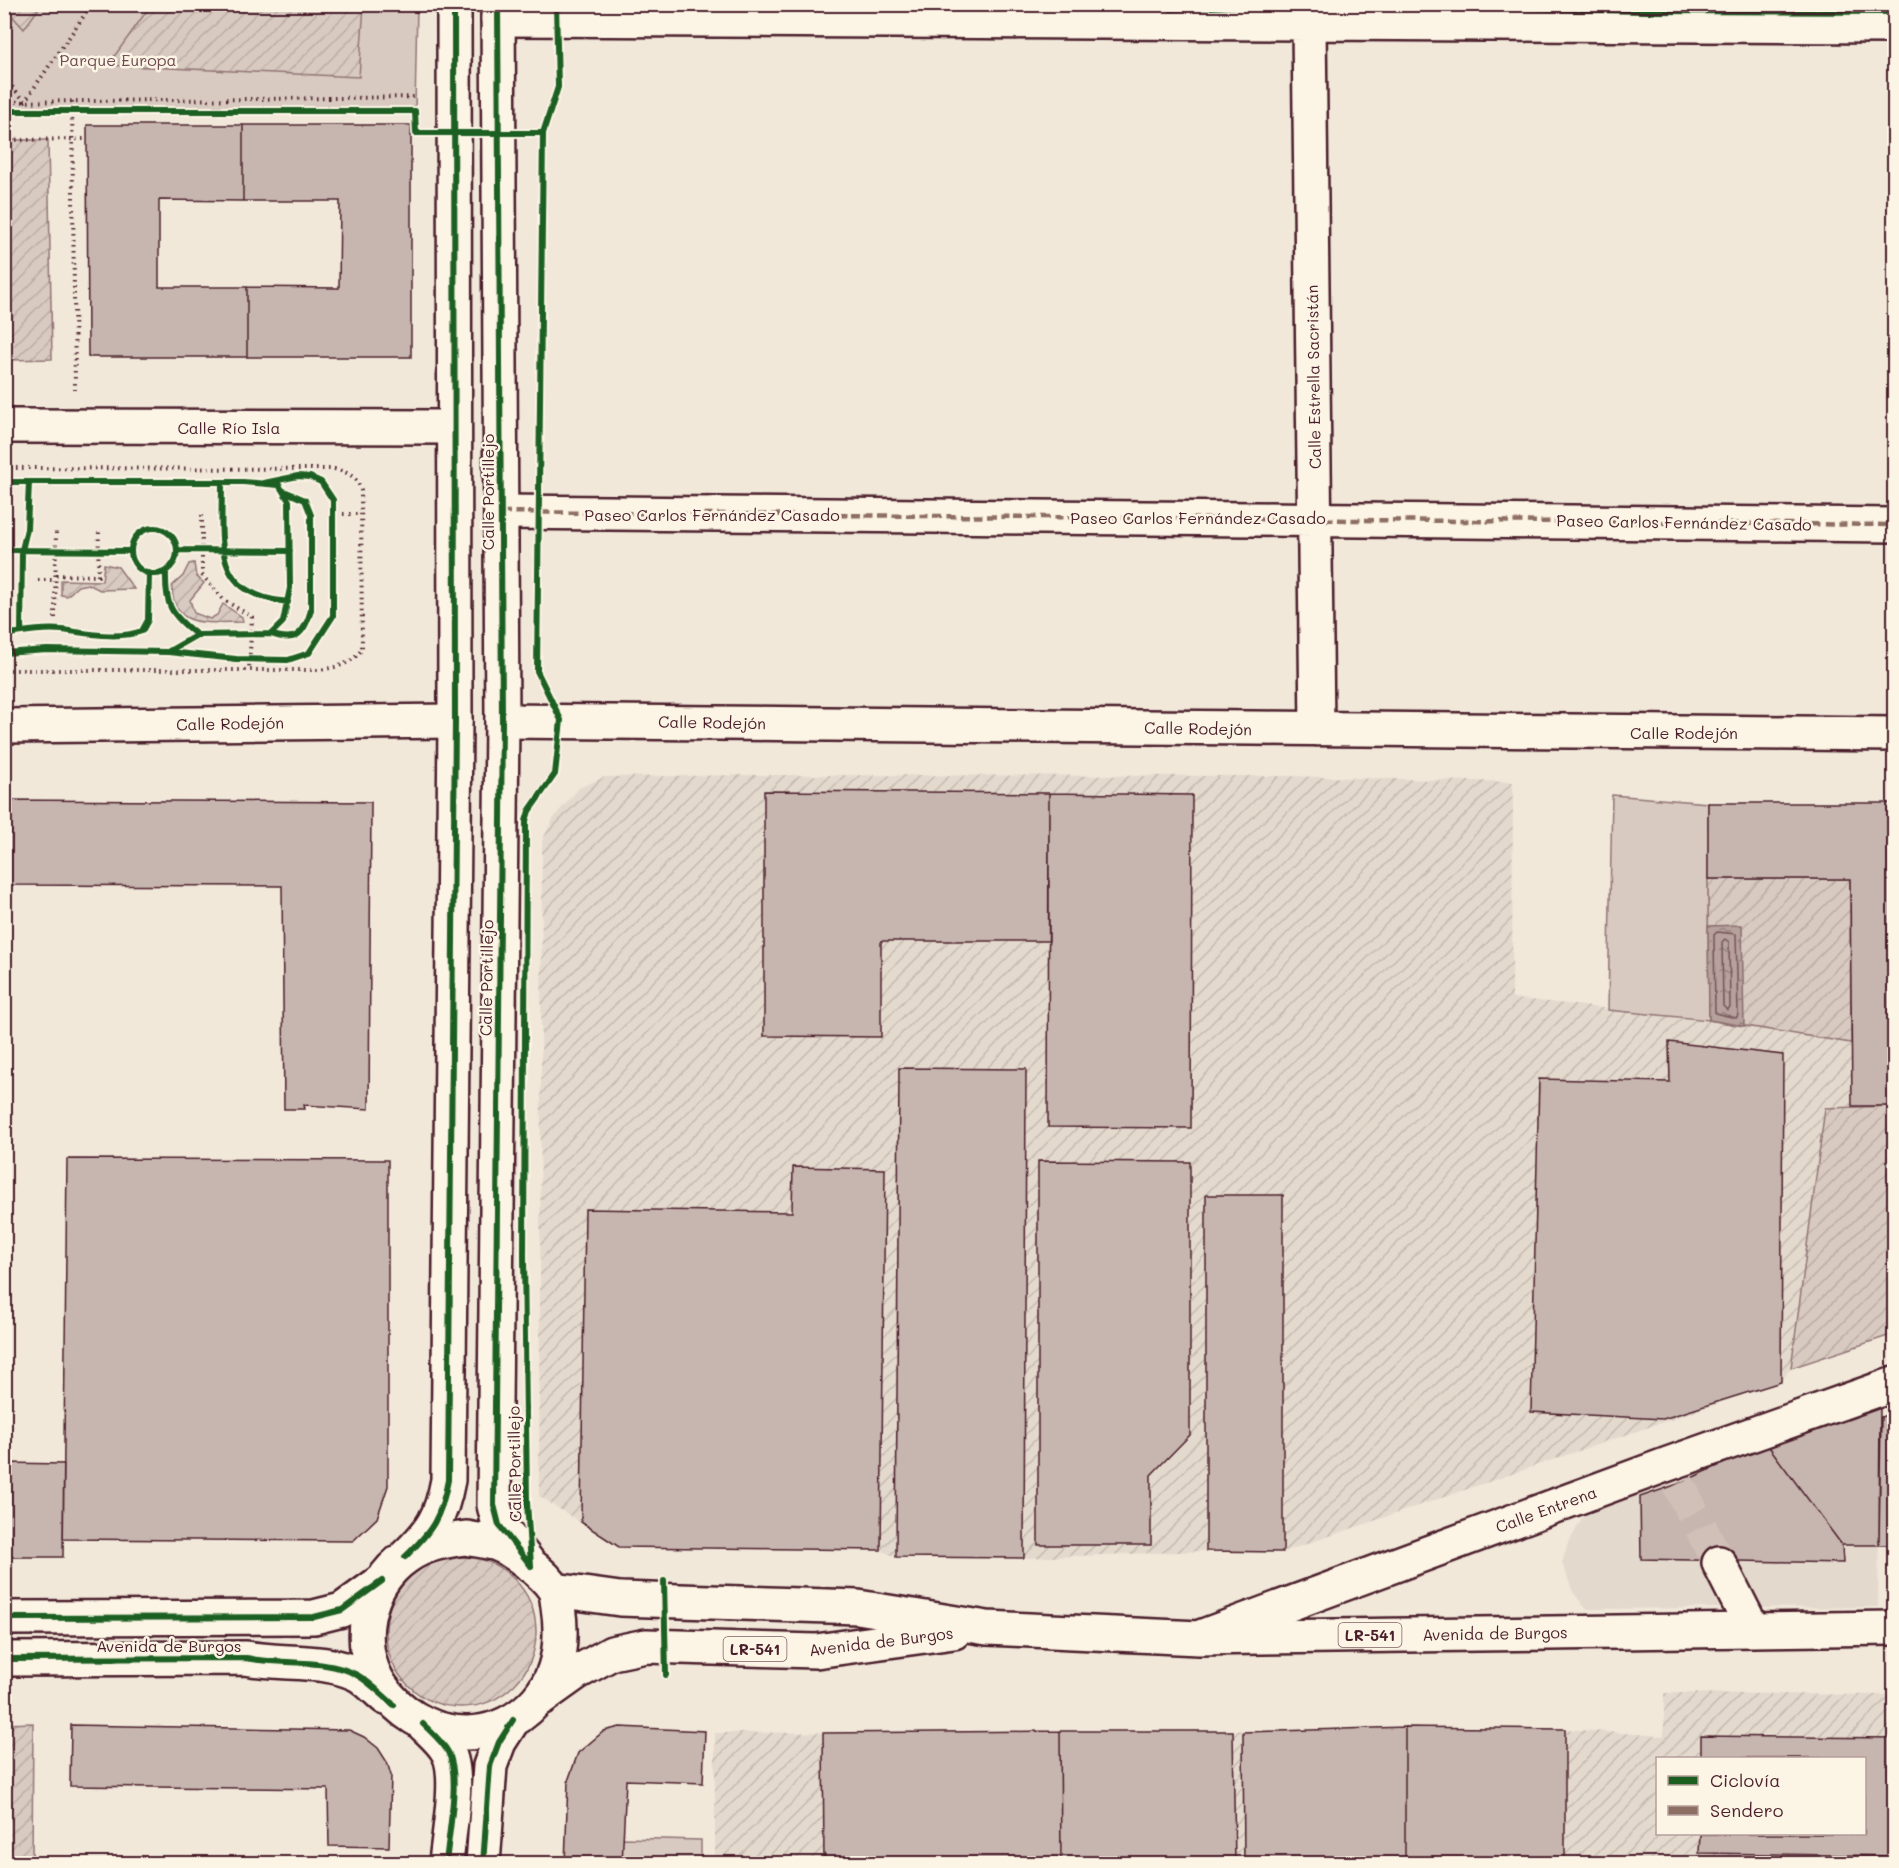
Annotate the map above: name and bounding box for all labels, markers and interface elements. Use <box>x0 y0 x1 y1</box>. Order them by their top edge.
park label: Parque Europa <box>59 49 177 70</box>
street label: Calle Estrella Sacristán <box>1301 285 1325 469</box>
street label: Calle Río Isla <box>177 417 281 438</box>
street label: Calle Portillejo <box>477 434 498 550</box>
street label: Paseo Carlos Fernández Casado <box>584 504 840 525</box>
street label: Paseo Carlos Fernández Casado <box>1070 507 1326 528</box>
street label: Paseo Carlos Fernández Casado <box>1556 509 1812 535</box>
street label: Calle Rodejón <box>658 711 766 733</box>
street label: Calle Rodejón <box>176 712 284 734</box>
street label: Calle Rodejón <box>1144 717 1252 739</box>
street label: Calle Rodejón <box>1630 722 1738 743</box>
street label: Calle Portillejo <box>474 920 498 1036</box>
street label: Calle Portillejo <box>502 1406 526 1522</box>
street label: Calle Entrena <box>1492 1481 1600 1537</box>
street label: Avenida de Burgos <box>1422 1621 1568 1645</box>
street label: Avenida de Burgos <box>808 1622 954 1660</box>
road number: LR-541 <box>1338 1623 1402 1647</box>
street label: Avenida de Burgos <box>96 1635 242 1656</box>
road number: LR-541 <box>724 1637 786 1661</box>
legend <box>1656 1757 1866 1835</box>
text: Ciclovía <box>1710 1768 1781 1792</box>
text: Sendero <box>1710 1798 1784 1822</box>

